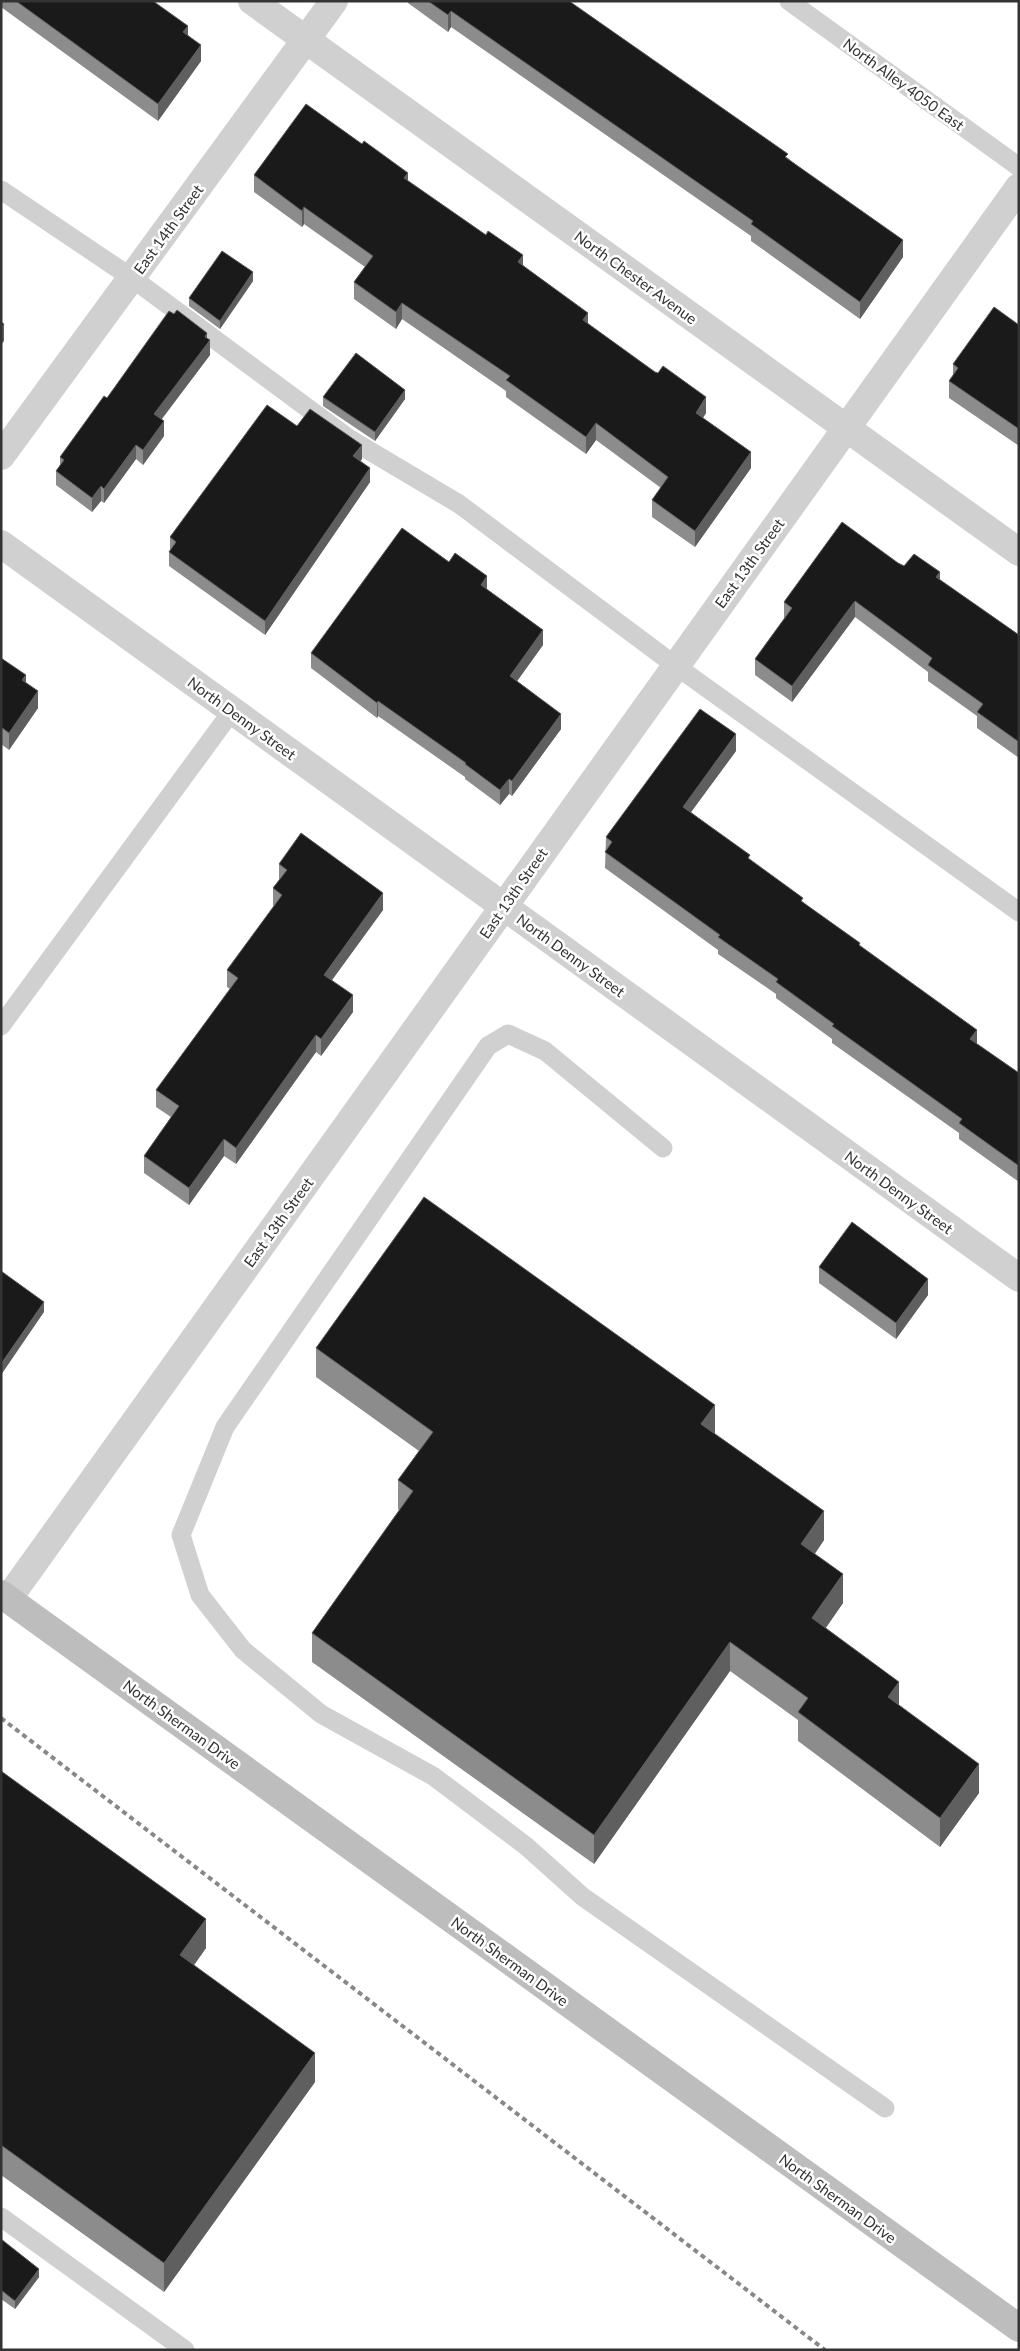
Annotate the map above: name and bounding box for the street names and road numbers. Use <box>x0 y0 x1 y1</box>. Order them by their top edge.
street label: North Alley 4050 East <box>840 34 968 134</box>
street label: East 14th Street <box>129 180 207 277</box>
street label: North Chester Avenue <box>571 227 701 328</box>
street label: East 13th Street <box>710 514 788 611</box>
street label: North Denny Street <box>184 673 300 764</box>
street label: East 13th Street <box>475 844 551 942</box>
street label: North Denny Street <box>513 910 629 1001</box>
street label: North Denny Street <box>841 1147 957 1238</box>
street label: East 13th Street <box>239 1173 317 1270</box>
street label: North Sherman Drive <box>120 1675 244 1773</box>
street label: North Sherman Drive <box>448 1912 572 2010</box>
street label: North Sherman Drive <box>776 2149 900 2247</box>

